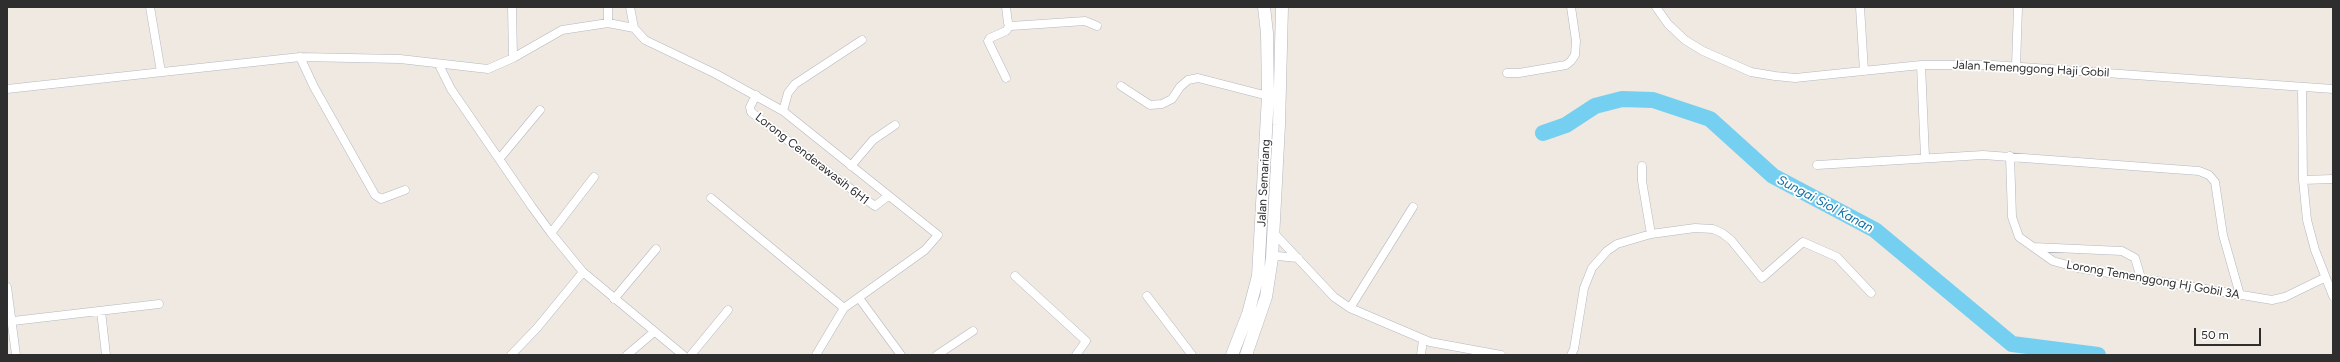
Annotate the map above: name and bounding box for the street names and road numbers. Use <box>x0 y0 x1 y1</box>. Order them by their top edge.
street label: Jalan Temenggong Haji Gobil <box>1952 58 2110 80</box>
street label: Lorong Cenderawasih 6H1 <box>752 110 872 208</box>
street label: Jalan Semariang <box>1255 139 1273 227</box>
street label: Lorong Temenggong Hj Gobil 3A <box>2065 258 2241 302</box>

